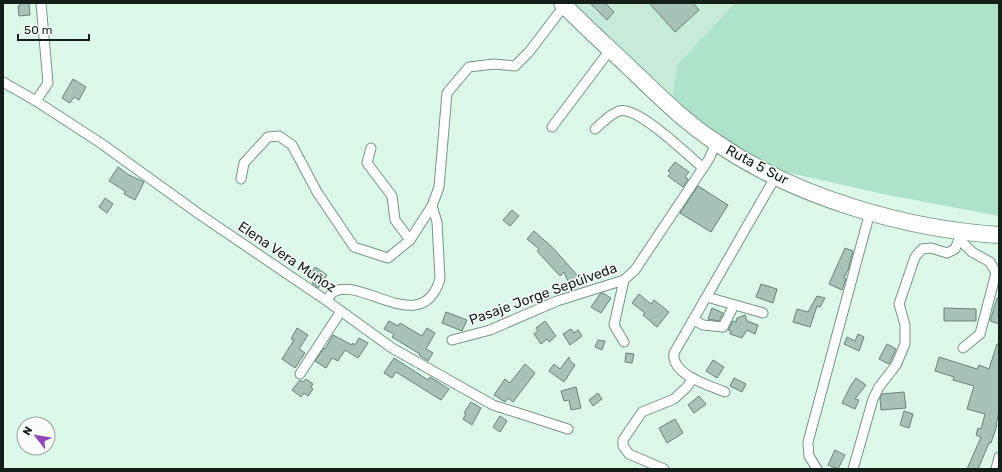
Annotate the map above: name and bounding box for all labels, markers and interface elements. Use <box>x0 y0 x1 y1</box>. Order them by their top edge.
scale bar <box>18 16 89 42</box>
text: 50 m <box>24 23 52 37</box>
street label: Ruta 5 Sur <box>723 141 792 189</box>
street label: Elena Vera Muñoz <box>235 218 339 296</box>
street label: Pasaje Jorge Sepúlveda <box>467 259 619 329</box>
north arrow <box>16 416 56 456</box>
text: N <box>20 424 36 438</box>

